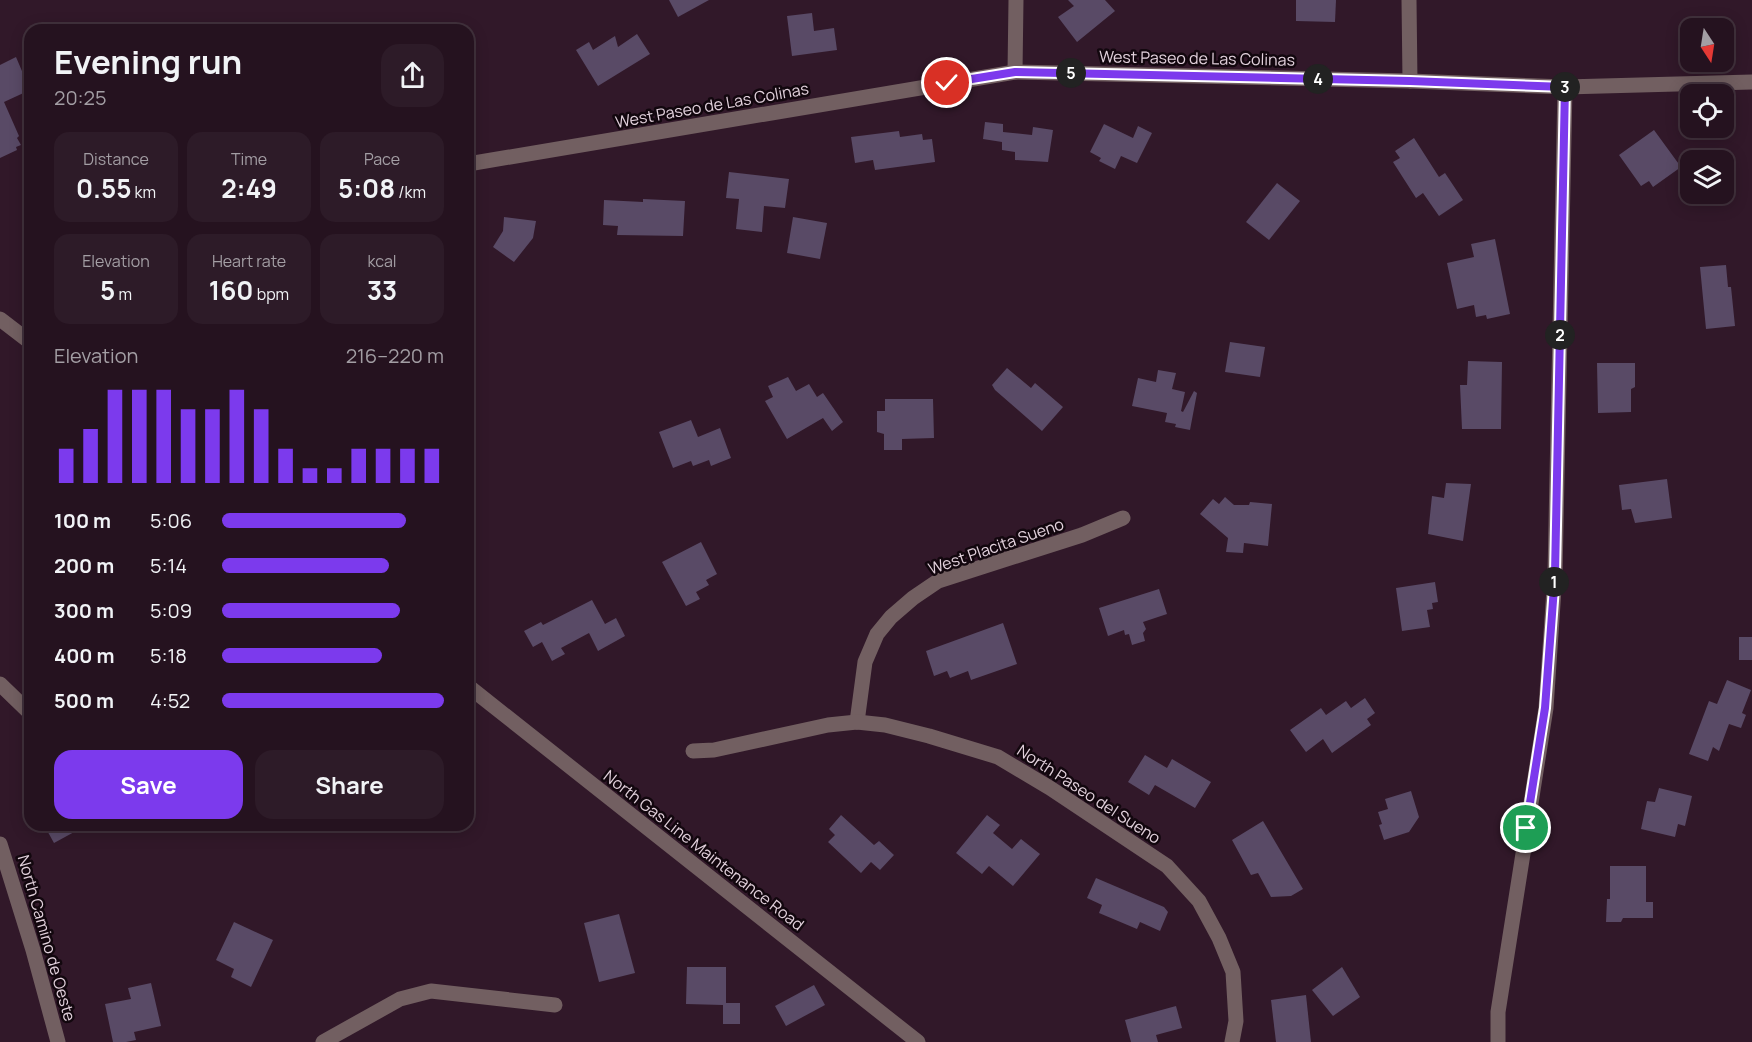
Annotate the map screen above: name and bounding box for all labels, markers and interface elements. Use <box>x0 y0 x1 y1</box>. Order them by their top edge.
north arrow <box>1680 18 1734 72</box>
map controls <box>1680 18 1734 204</box>
text: Evening run <box>54 39 242 84</box>
button: share <box>381 44 444 107</box>
street label: West Paseo de Las Colinas <box>1099 45 1295 71</box>
pin <box>921 57 972 108</box>
pin: 5 <box>1056 58 1086 88</box>
text: 5 <box>1066 62 1076 84</box>
pin: 4 <box>1303 64 1333 94</box>
icon: check <box>930 66 963 99</box>
text: 4 <box>1313 68 1323 90</box>
pin: 3 <box>1550 72 1580 102</box>
text: 3 <box>1560 76 1570 98</box>
street label: West Paseo de Las Colinas <box>614 77 810 133</box>
text: 20:25 <box>54 84 107 111</box>
button: locate <box>1680 84 1734 138</box>
text: Distance <box>83 148 149 170</box>
text: Time <box>231 148 267 170</box>
text: Pace <box>364 148 400 170</box>
button: layers <box>1680 150 1734 204</box>
text: 0.55 <box>76 170 131 206</box>
text: 2:49 <box>221 170 277 206</box>
text: 5:08 <box>338 170 395 206</box>
text: km <box>131 181 156 203</box>
text: /km <box>395 181 426 203</box>
text: Elevation <box>82 250 150 272</box>
text: Heart rate <box>212 250 286 272</box>
text: kcal <box>367 250 397 272</box>
text: 5 <box>100 272 115 308</box>
text: 160 <box>209 272 253 308</box>
text: 33 <box>367 272 397 308</box>
text: m <box>115 283 132 305</box>
text: bpm <box>253 283 289 305</box>
pin: 2 <box>1545 320 1575 350</box>
text: 2 <box>1555 324 1565 346</box>
text: Elevation <box>54 342 138 369</box>
text: 216–220 m <box>346 342 444 369</box>
text: 100 m <box>54 507 111 534</box>
text: 5:06 <box>150 507 192 534</box>
street label: West Placita Sueno <box>925 512 1067 580</box>
text: 200 m <box>54 552 114 579</box>
text: 5:14 <box>150 552 187 579</box>
pin: 1 <box>1539 567 1569 597</box>
text: 1 <box>1550 571 1558 593</box>
text: 300 m <box>54 597 114 624</box>
text: 5:09 <box>150 597 192 624</box>
text: 400 m <box>54 642 114 669</box>
text: 5:18 <box>150 642 187 669</box>
text: 500 m <box>54 687 114 714</box>
text: 4:52 <box>150 687 190 714</box>
street label: North Paseo del Sueno <box>1013 739 1165 849</box>
button: Save <box>54 750 243 819</box>
button: Share <box>255 750 444 819</box>
street label: North Gas Line Maintenance Road <box>599 765 809 935</box>
pin <box>1500 802 1551 853</box>
icon: arrive <box>1509 811 1542 844</box>
street label: North Camino de Oeste <box>13 852 81 1024</box>

